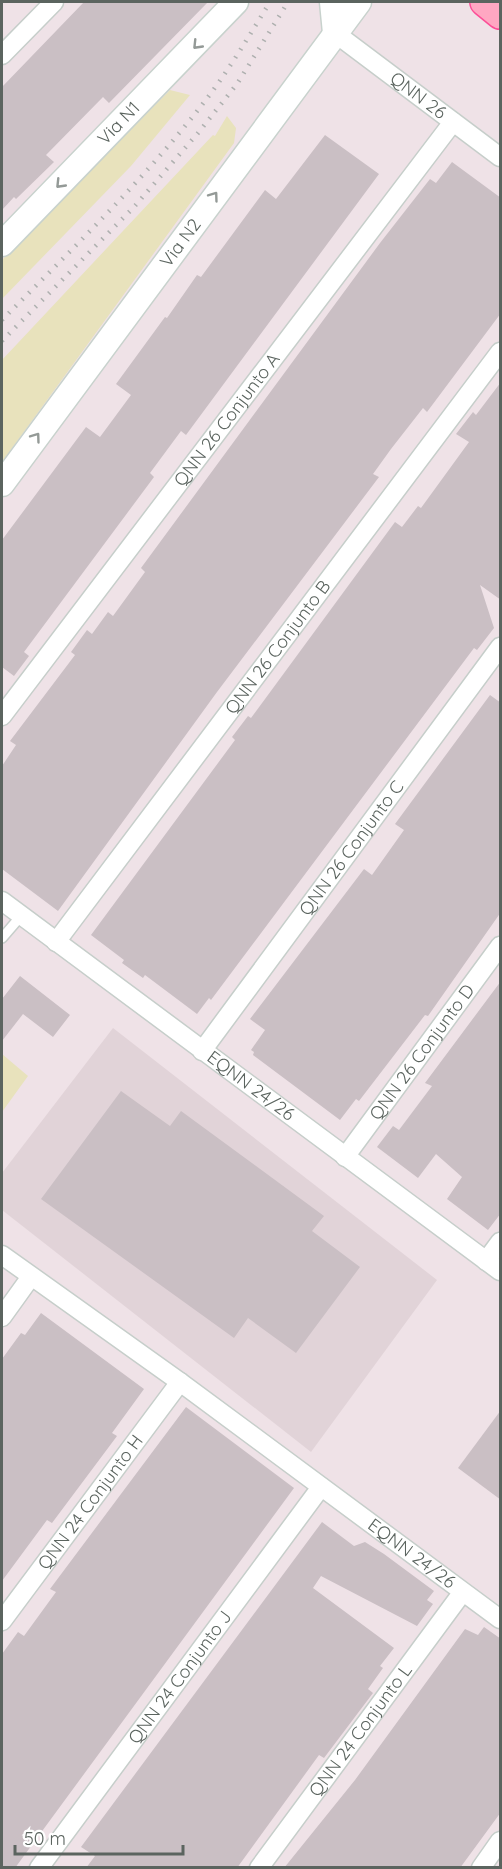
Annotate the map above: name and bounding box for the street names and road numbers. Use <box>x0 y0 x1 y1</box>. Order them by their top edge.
street label: QNN 26 <box>386 66 451 124</box>
street label: Via N1 <box>92 96 145 149</box>
street label: Via N2 <box>155 214 206 271</box>
street label: QNN 26 Conjunto A <box>168 348 285 491</box>
street label: QNN 26 Conjunto B <box>220 575 335 718</box>
street label: QNN 26 Conjunto C <box>294 776 409 920</box>
street label: QNN 26 Conjunto D <box>364 979 479 1124</box>
street label: EQNN 24/26 <box>203 1045 300 1126</box>
street label: QNN 24 Conjunto H <box>32 1430 148 1574</box>
street label: EQNN 24/26 <box>364 1513 461 1593</box>
street label: QNN 24 Conjunto J <box>123 1606 236 1748</box>
street label: QNN 24 Conjunto L <box>304 1659 417 1801</box>

